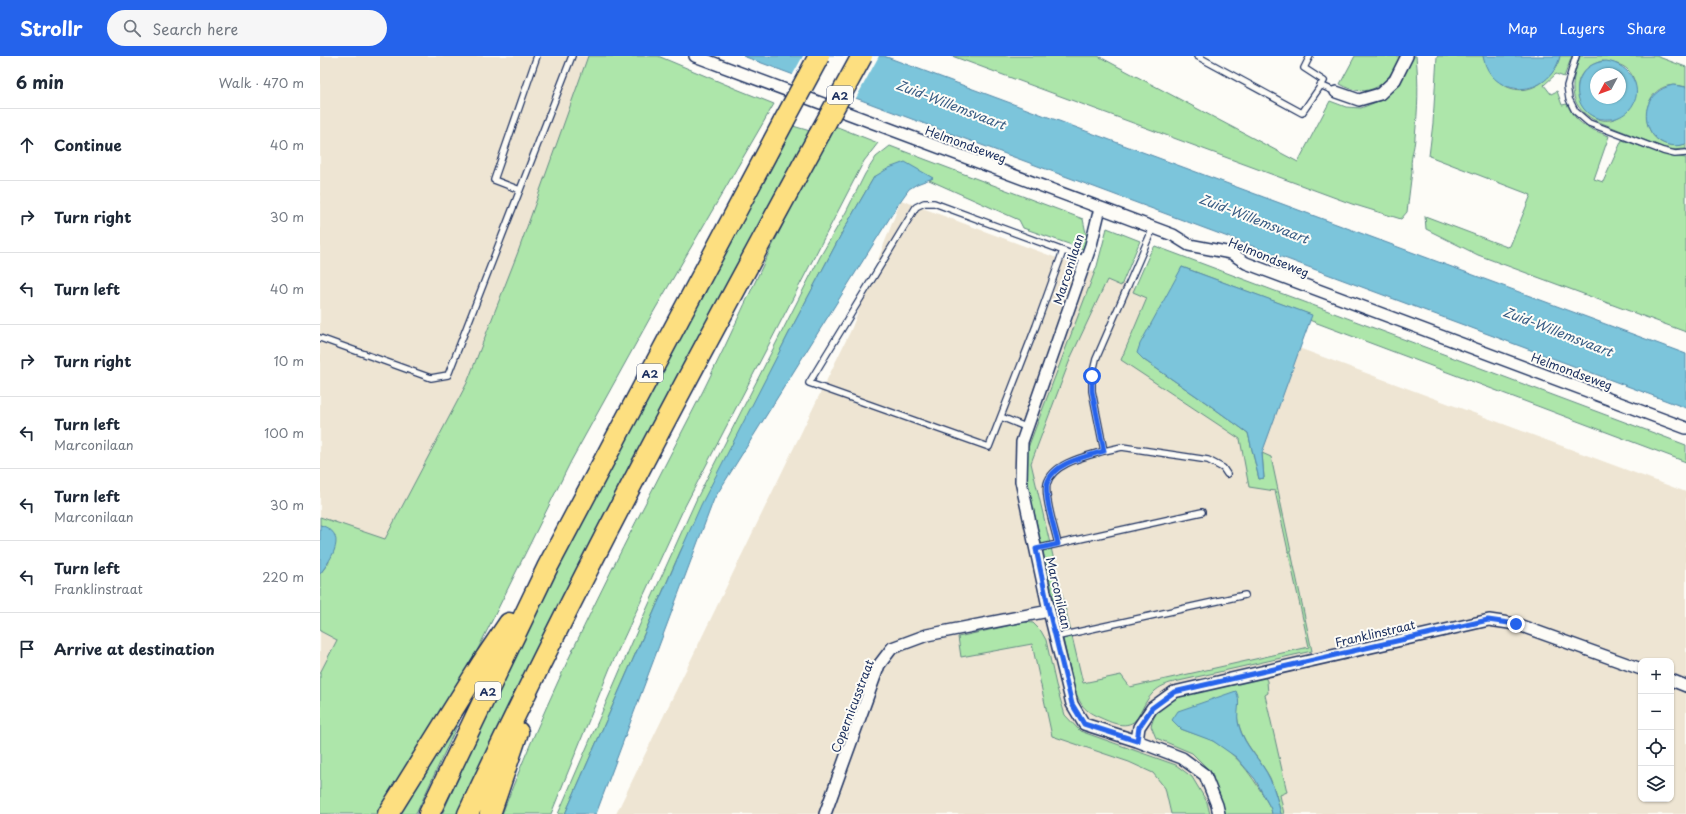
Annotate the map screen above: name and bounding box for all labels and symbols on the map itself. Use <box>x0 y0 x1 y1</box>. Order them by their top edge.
north arrow <box>1590 68 1626 104</box>
water label: Zuid-Willemsvaart <box>894 74 1010 134</box>
road number: A2 <box>827 86 853 104</box>
street label: Helmondseweg <box>923 121 1009 167</box>
water label: Zuid-Willemsvaart <box>1197 188 1313 248</box>
street label: Marconilaan <box>1048 231 1088 307</box>
street label: Helmondseweg <box>1226 233 1312 281</box>
water label: Zuid-Willemsvaart <box>1501 301 1617 361</box>
street label: Helmondseweg <box>1529 348 1615 394</box>
road number: A2 <box>637 364 663 382</box>
route start <box>1083 367 1101 385</box>
street label: Marconilaan <box>1042 555 1076 631</box>
street label: Franklinstraat <box>1333 615 1417 651</box>
route end <box>1507 615 1525 633</box>
street label: Copernicusstraat <box>826 657 878 755</box>
road number: A2 <box>475 682 501 700</box>

